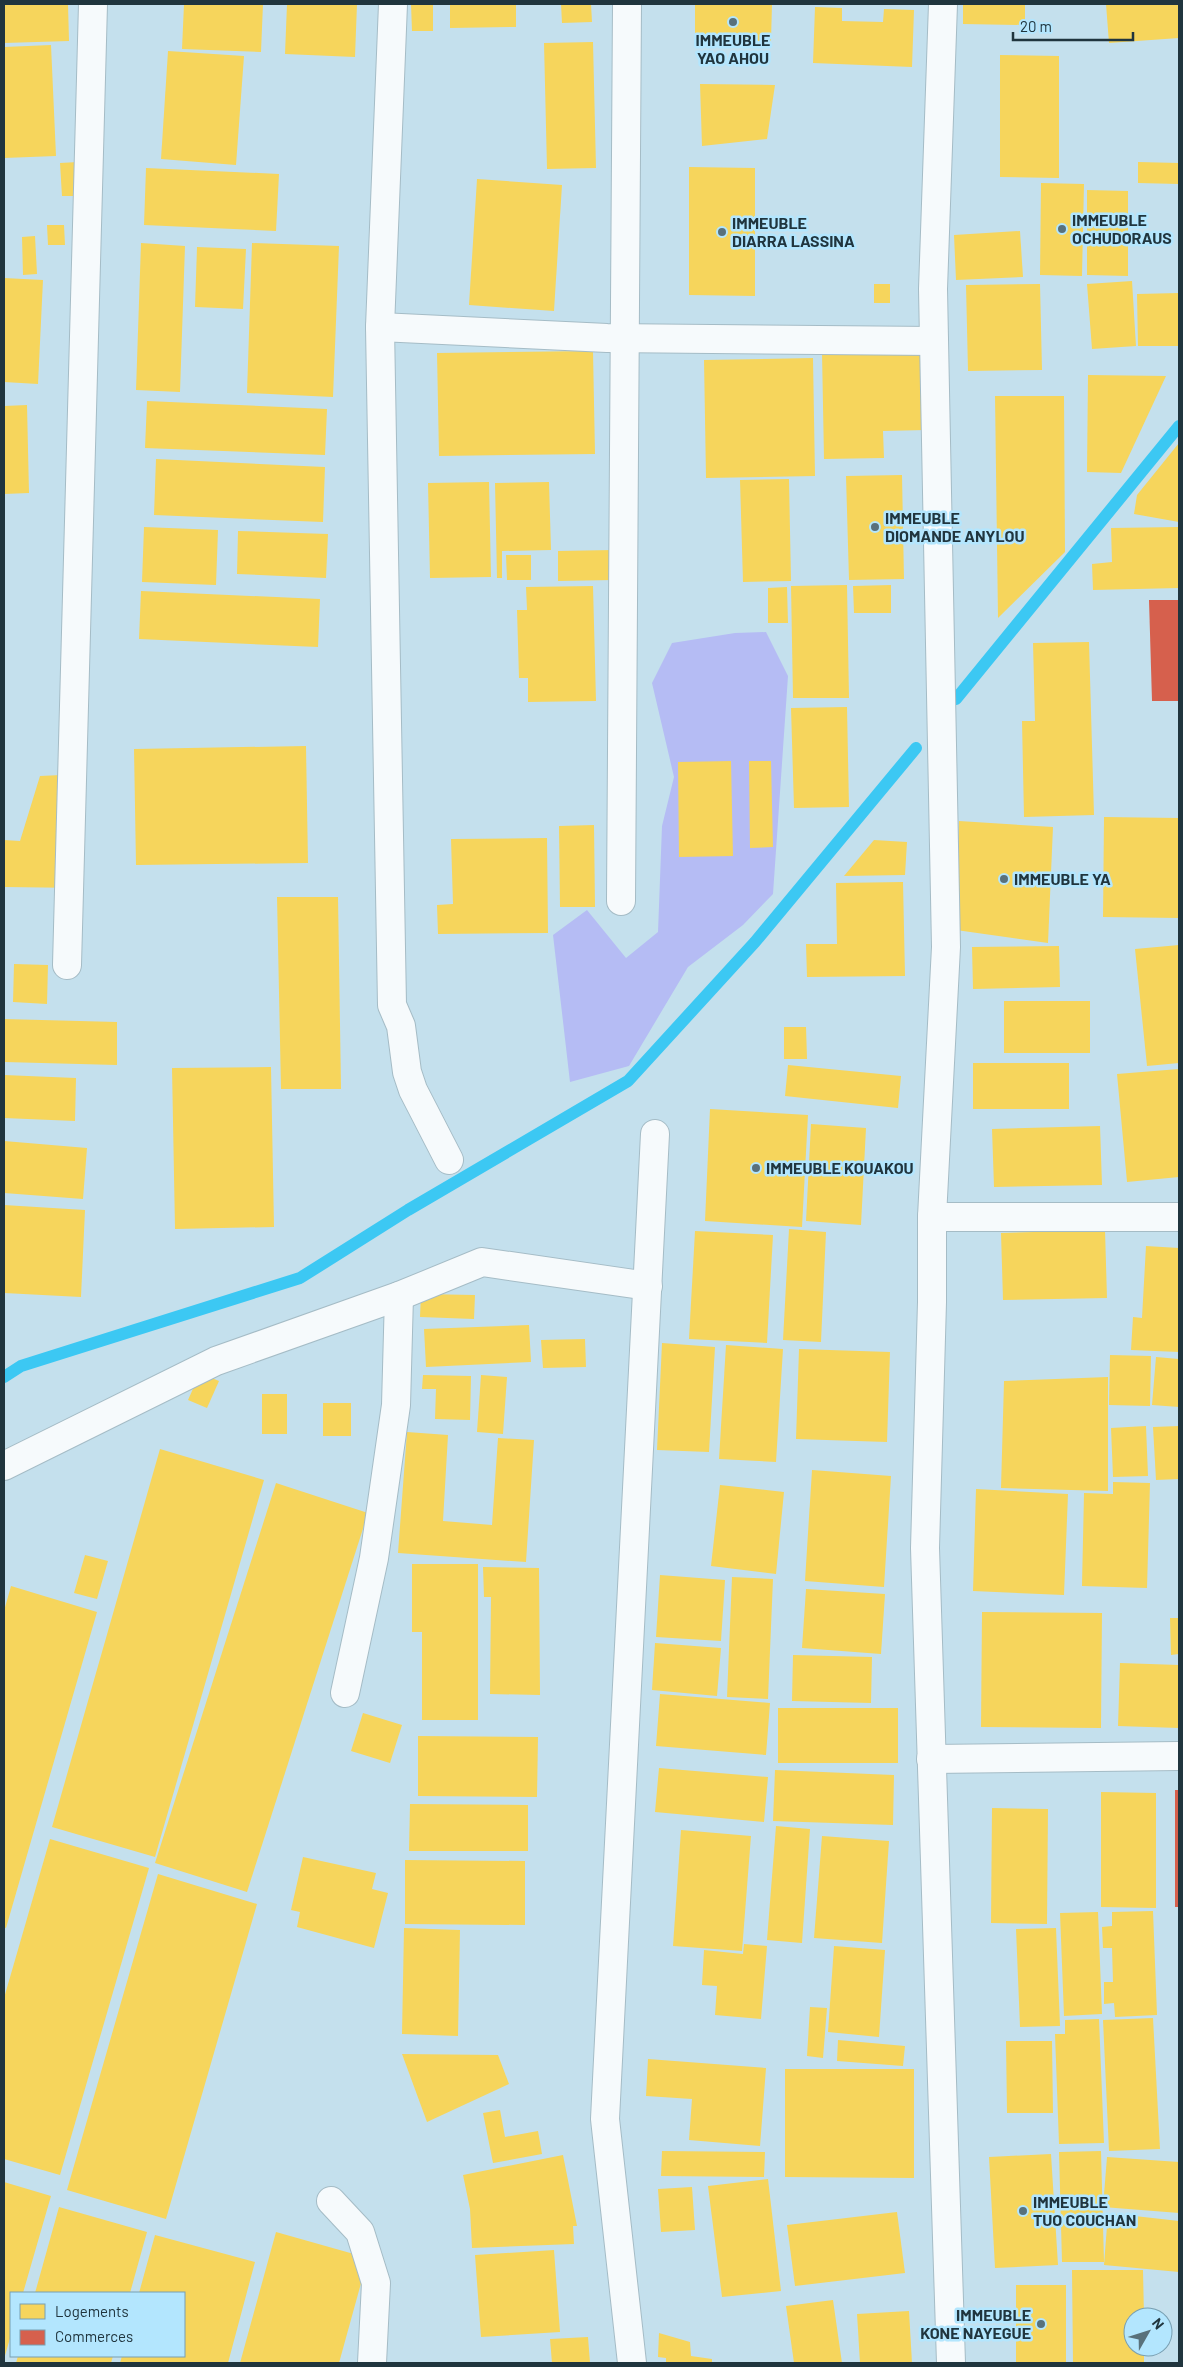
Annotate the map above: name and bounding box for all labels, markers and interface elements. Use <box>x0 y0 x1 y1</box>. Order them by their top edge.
scale bar <box>1013 10 1133 42</box>
marker: IMMEUBLE YAO AHOU <box>727 16 739 28</box>
text: 20 m <box>1020 17 1052 35</box>
place label: IMMEUBLE YAO AHOU <box>696 30 770 67</box>
place label: IMMEUBLE OCHUDORAUS <box>1072 210 1172 247</box>
place label: IMMEUBLE DIARRA LASSINA <box>732 213 855 250</box>
marker: IMMEUBLE OCHUDORAUS <box>1056 223 1068 235</box>
marker: IMMEUBLE DIARRA LASSINA <box>716 226 728 238</box>
place label: IMMEUBLE DIOMANDE ANYLOU <box>885 508 1024 545</box>
marker: IMMEUBLE DIOMANDE ANYLOU <box>869 521 881 533</box>
place label: IMMEUBLE YA <box>1014 869 1111 888</box>
marker: IMMEUBLE YA <box>998 873 1010 885</box>
place label: IMMEUBLE KOUAKOU <box>766 1158 914 1177</box>
marker: IMMEUBLE KOUAKOU <box>750 1162 762 1174</box>
place label: IMMEUBLE TUO COUCHAN <box>1033 2192 1136 2229</box>
marker: IMMEUBLE TUO COUCHAN <box>1017 2205 1029 2217</box>
legend <box>10 2292 185 2357</box>
text: Logements <box>55 2302 129 2320</box>
place label: IMMEUBLE KONE NAYEGUE <box>920 2305 1031 2342</box>
north arrow <box>1123 2307 1173 2357</box>
text: N <box>1149 2315 1168 2332</box>
marker: IMMEUBLE KONE NAYEGUE <box>1035 2318 1047 2330</box>
text: Commerces <box>55 2327 133 2345</box>

